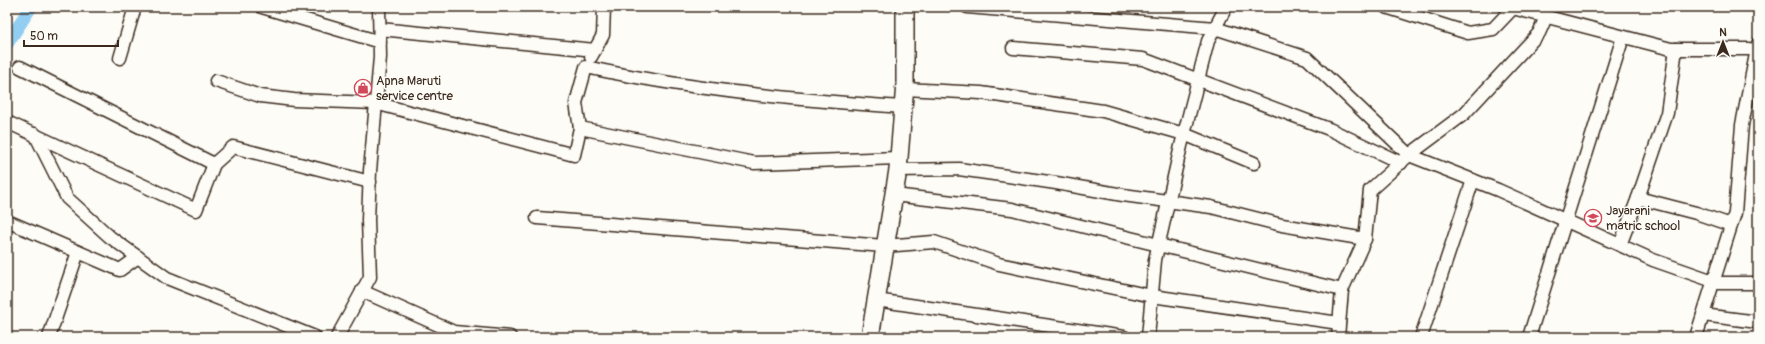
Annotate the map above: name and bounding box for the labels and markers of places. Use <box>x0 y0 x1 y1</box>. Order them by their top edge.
place label: Apna Maruti service centre <box>376 73 453 104</box>
shop icon: Apna Maruti service centre <box>353 78 373 98</box>
place label: Jayarani matric school <box>1606 203 1680 234</box>
school or university icon: Jayarani matric school <box>1583 208 1603 228</box>

